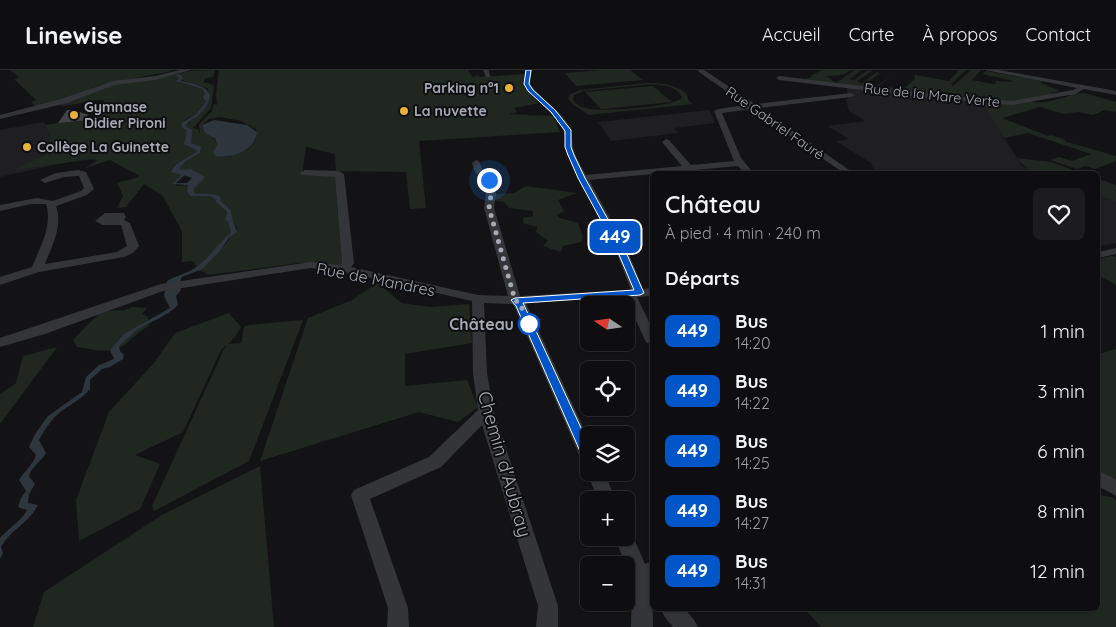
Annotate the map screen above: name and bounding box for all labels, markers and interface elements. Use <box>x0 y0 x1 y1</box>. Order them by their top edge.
text: Linewise <box>25 20 122 50</box>
text: Accueil <box>762 23 821 46</box>
text: Carte <box>849 23 894 46</box>
text: À propos <box>922 23 998 46</box>
text: Contact <box>1026 23 1091 46</box>
place label: Parking n°1 <box>424 79 499 97</box>
street label: Rue de la Mare Verte <box>863 79 1001 111</box>
marker: Parking n°1 <box>503 82 515 94</box>
street label: Rue Gabriel Fauré <box>722 82 828 164</box>
place label: Gymnase Didier Pironi <box>84 98 166 132</box>
place label: La nuvette <box>414 102 487 120</box>
marker: La nuvette <box>398 105 410 117</box>
marker: Gymnase Didier Pironi <box>68 109 80 121</box>
place label: Collège La Guinette <box>37 138 169 156</box>
marker: Collège La Guinette <box>21 141 33 153</box>
your location <box>477 168 502 193</box>
button: heart <box>1033 188 1085 240</box>
text: Château <box>665 189 761 219</box>
line badge: 449 <box>586 221 644 253</box>
text: À pied · 4 min · 240 m <box>665 223 821 243</box>
text: 449 <box>599 225 631 248</box>
street label: Rue de Mandres <box>315 258 437 300</box>
text: Départs <box>665 266 739 290</box>
north arrow <box>580 296 635 351</box>
map controls <box>580 296 635 611</box>
text: Bus <box>735 309 768 333</box>
marker: Château <box>518 313 540 335</box>
place label: Château <box>449 314 514 334</box>
text: 449 <box>677 319 708 342</box>
text: 1 min <box>1040 319 1085 343</box>
text: 14:20 <box>735 333 771 353</box>
button: locate <box>580 361 635 416</box>
text: Bus <box>735 369 768 393</box>
text: 449 <box>677 379 708 402</box>
text: 3 min <box>1037 379 1085 403</box>
street label: Chemin d'Aubray <box>473 388 537 540</box>
text: 14:22 <box>735 393 770 413</box>
button: layers <box>580 426 635 481</box>
text: Bus <box>735 429 768 453</box>
text: 449 <box>677 439 708 462</box>
text: 6 min <box>1037 439 1085 463</box>
text: 14:25 <box>735 453 770 473</box>
text: Bus <box>735 489 768 513</box>
button: + <box>580 491 635 546</box>
text: 449 <box>677 499 708 522</box>
text: 8 min <box>1037 499 1085 523</box>
text: 14:27 <box>735 513 769 533</box>
text: Bus <box>735 549 768 573</box>
button: − <box>580 556 635 611</box>
text: 449 <box>677 559 708 582</box>
text: 12 min <box>1030 559 1085 583</box>
text: 14:31 <box>735 573 766 593</box>

